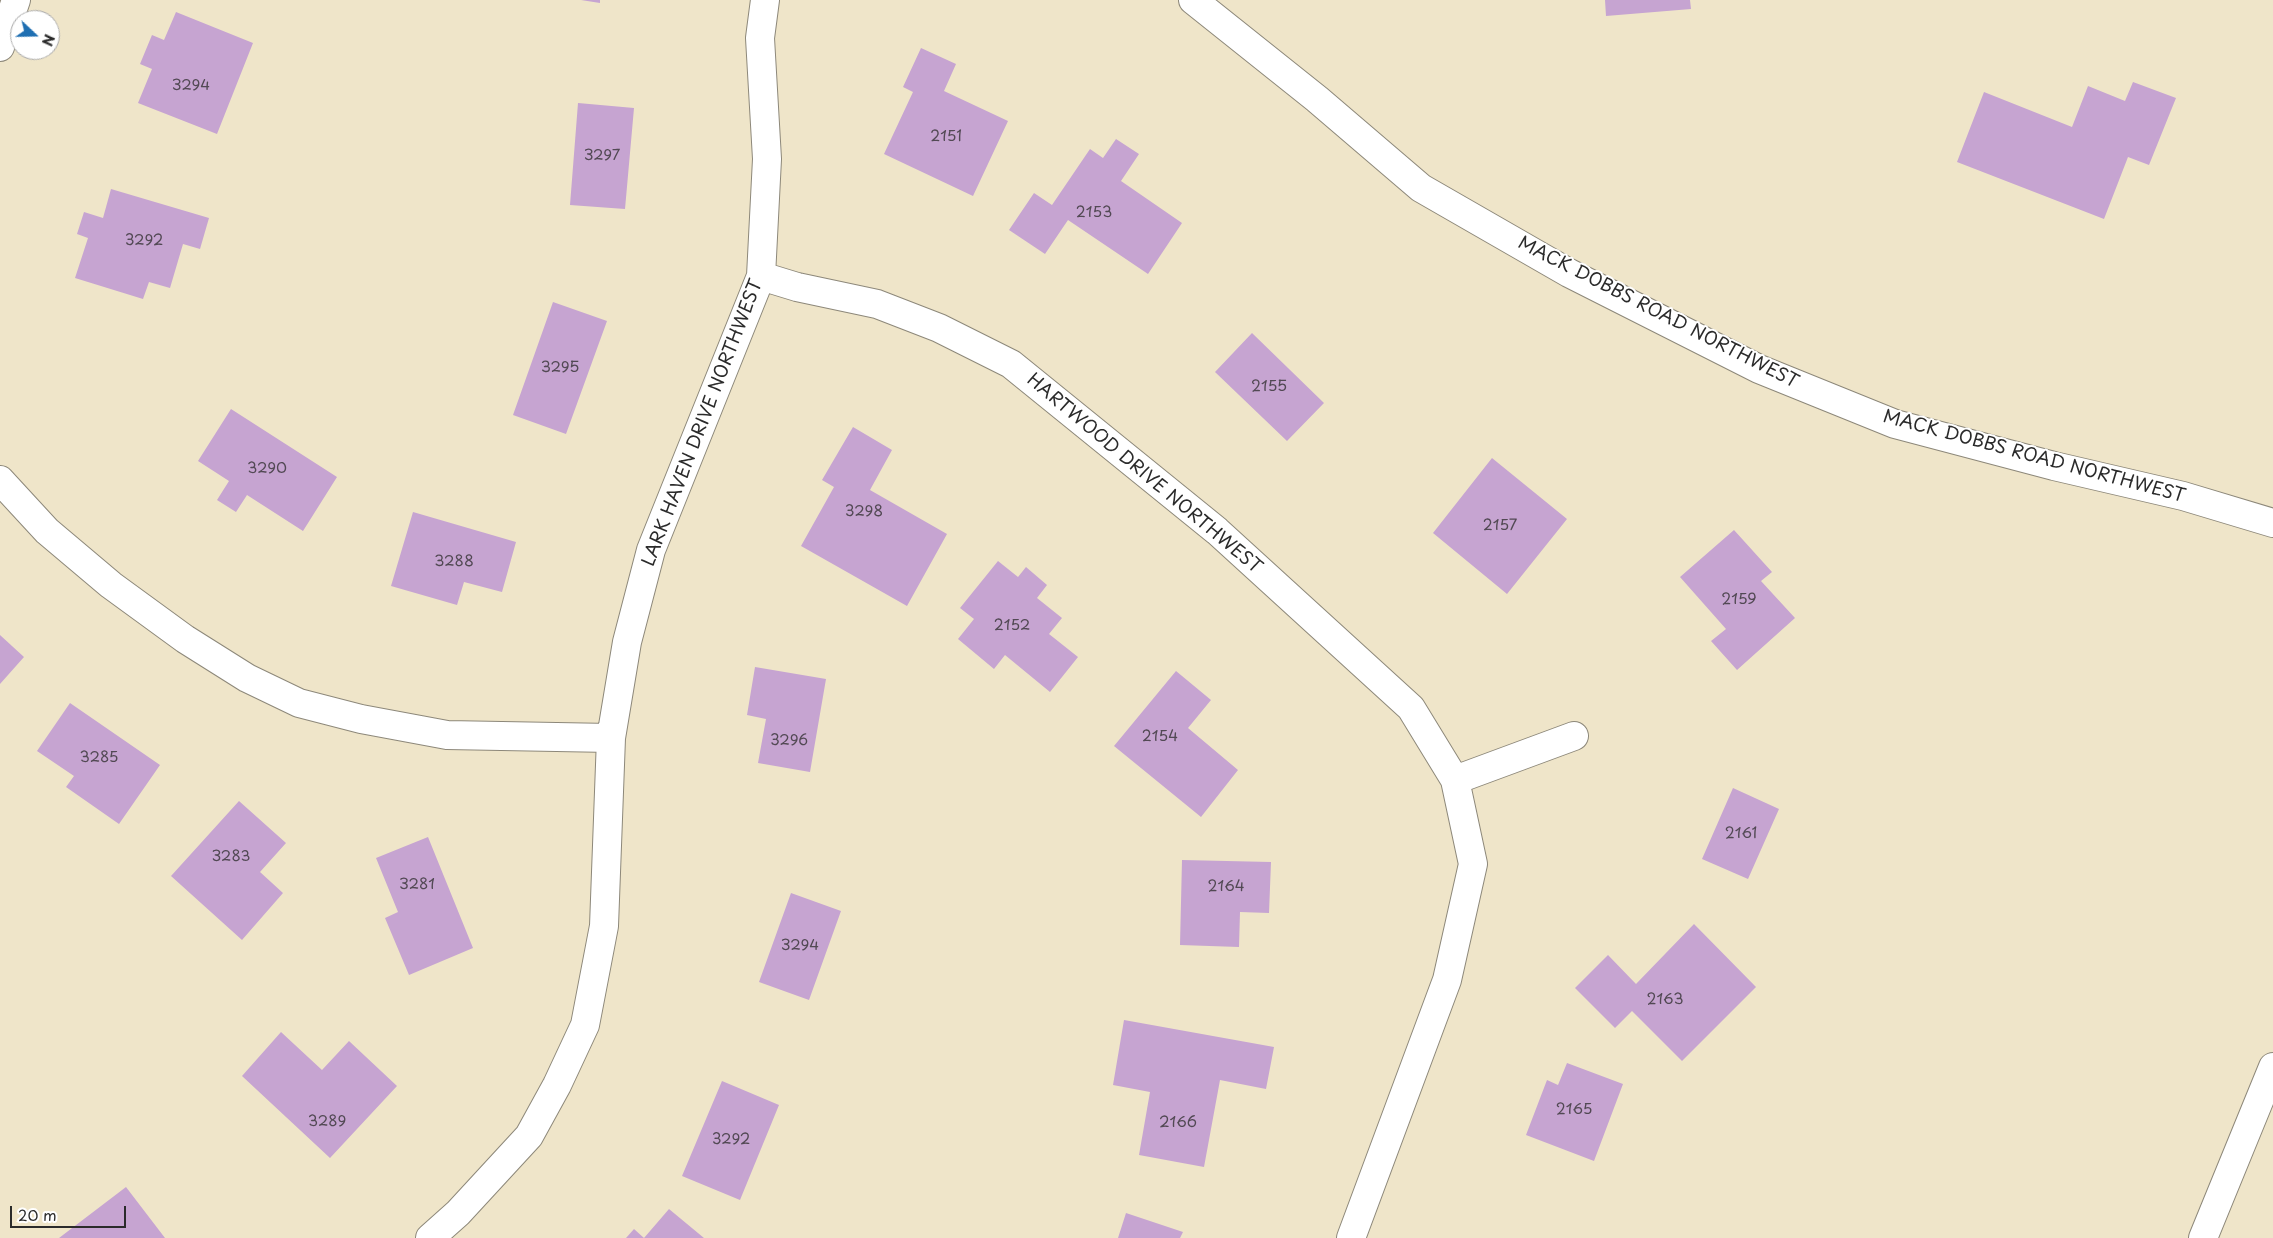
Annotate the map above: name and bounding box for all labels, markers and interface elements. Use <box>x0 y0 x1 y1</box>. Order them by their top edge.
north arrow <box>10 10 60 60</box>
text: N <box>37 31 60 49</box>
house number: 3294 <box>172 77 210 95</box>
house number: 2151 <box>930 128 962 146</box>
house number: 3297 <box>584 147 620 165</box>
house number: 2153 <box>1076 204 1112 222</box>
house number: 3292 <box>125 232 163 250</box>
street label: MACK DOBBS ROAD NORTHWEST <box>1514 233 1802 393</box>
street label: LARK HAVEN DRIVE NORTHWEST <box>638 277 768 569</box>
house number: 3295 <box>541 359 579 377</box>
street label: HARTWOOD DRIVE NORTHWEST <box>1022 369 1266 579</box>
house number: 2155 <box>1251 378 1287 396</box>
street label: MACK DOBBS ROAD NORTHWEST <box>1881 406 2187 508</box>
house number: 3290 <box>247 460 287 478</box>
house number: 3298 <box>845 503 883 521</box>
house number: 2157 <box>1483 517 1517 535</box>
house number: 3288 <box>434 553 474 571</box>
house number: 2159 <box>1721 591 1757 609</box>
house number: 2152 <box>994 617 1030 635</box>
house number: 2154 <box>1142 728 1178 746</box>
house number: 3296 <box>770 732 808 750</box>
house number: 3285 <box>80 749 118 767</box>
house number: 2161 <box>1725 825 1757 843</box>
house number: 3283 <box>212 848 250 866</box>
house number: 3281 <box>399 876 435 894</box>
house number: 2164 <box>1207 878 1245 896</box>
house number: 3294 <box>781 937 819 955</box>
house number: 2163 <box>1646 991 1684 1009</box>
house number: 2165 <box>1556 1101 1592 1119</box>
house number: 3289 <box>308 1113 346 1131</box>
house number: 2166 <box>1159 1114 1197 1132</box>
house number: 3292 <box>712 1131 750 1149</box>
scale bar <box>12 1196 129 1228</box>
text: 20 m <box>18 1203 57 1226</box>

